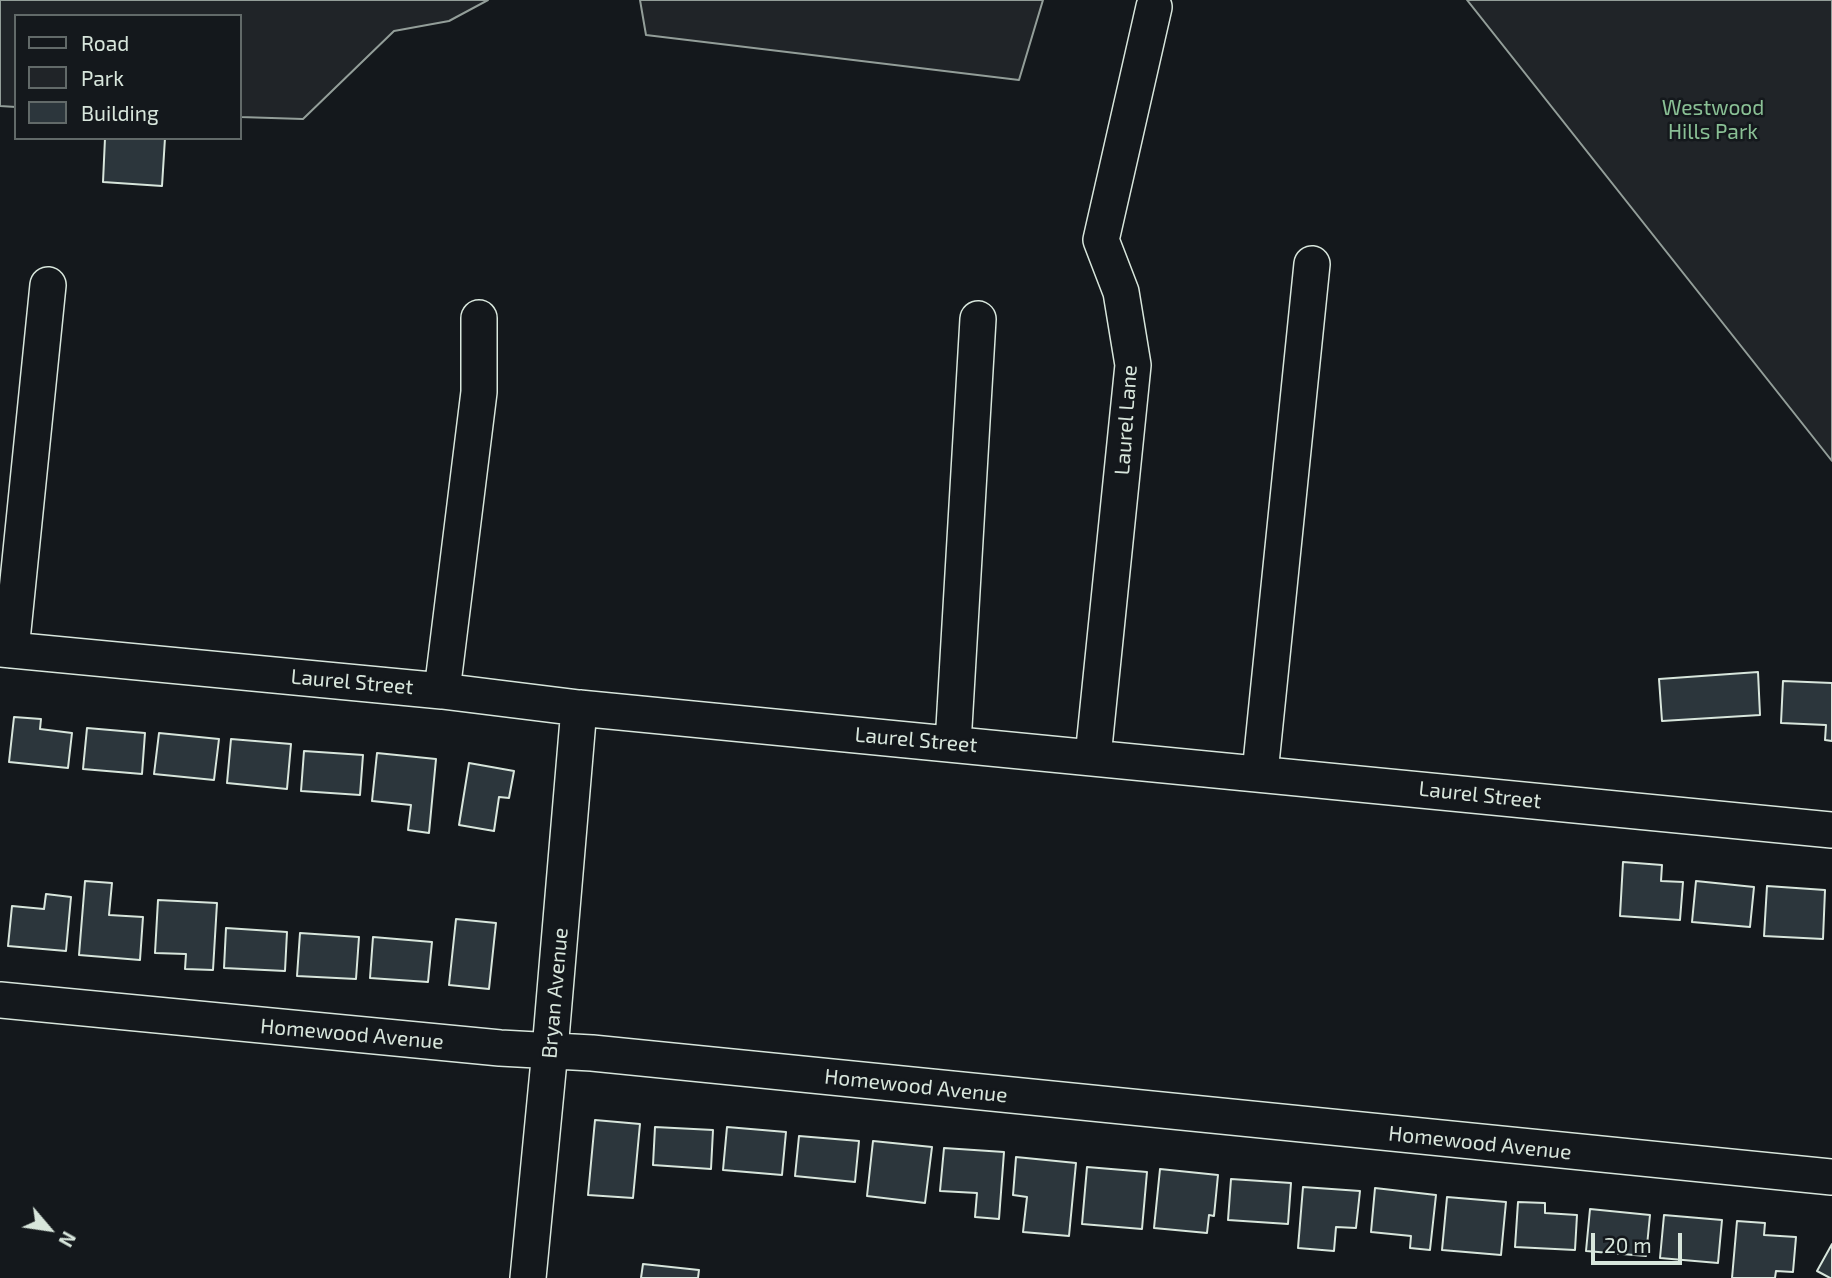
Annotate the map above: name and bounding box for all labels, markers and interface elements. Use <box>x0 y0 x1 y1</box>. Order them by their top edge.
legend <box>14 14 242 140</box>
text: Road <box>81 30 129 55</box>
text: Park <box>81 65 124 90</box>
park label: Westwood Hills Park <box>1662 95 1764 145</box>
text: Building <box>81 100 159 125</box>
street label: Laurel Lane <box>1110 364 1142 476</box>
street label: Laurel Street <box>290 664 414 700</box>
street label: Laurel Street <box>854 722 978 758</box>
street label: Laurel Street <box>1418 776 1542 814</box>
street label: Bryan Avenue <box>537 927 573 1059</box>
street label: Homewood Avenue <box>259 1013 445 1055</box>
street label: Homewood Avenue <box>823 1064 1009 1108</box>
street label: Homewood Avenue <box>1387 1121 1573 1165</box>
north arrow <box>14 1194 84 1264</box>
scale bar <box>1594 1218 1685 1262</box>
text: N <box>54 1228 81 1251</box>
text: 20 m <box>1604 1232 1652 1257</box>

